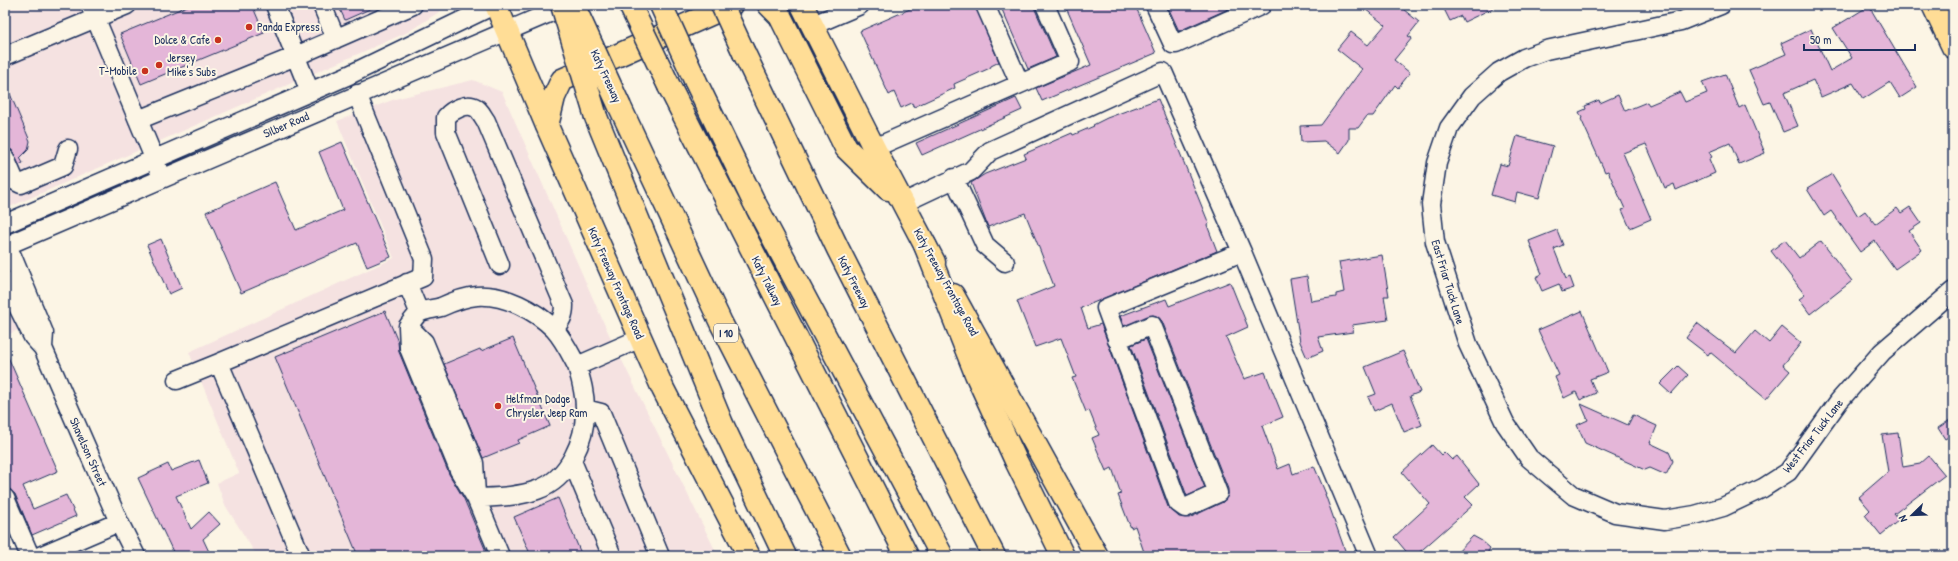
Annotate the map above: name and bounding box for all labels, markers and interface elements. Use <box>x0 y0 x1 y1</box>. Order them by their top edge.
place label: Panda Express <box>257 18 320 35</box>
marker: Panda Express <box>244 22 254 32</box>
scale bar <box>1804 26 1915 52</box>
place label: Dolce & Cafe <box>155 31 210 48</box>
text: 50 m <box>1810 31 1831 48</box>
marker: Dolce & Cafe <box>213 35 223 45</box>
street label: Katy Freeway <box>587 46 626 105</box>
place label: Jersey Mike's Subs <box>167 49 216 80</box>
marker: Jersey Mike's Subs <box>154 60 164 70</box>
place label: T-Mobile <box>99 62 137 79</box>
marker: T-Mobile <box>140 66 150 76</box>
street label: Silber Road <box>260 107 312 142</box>
street label: Katy Freeway Frontage Road <box>584 224 649 342</box>
street label: Katy Freeway Frontage Road <box>910 225 983 339</box>
street label: East Friar Tuck Lane <box>1428 237 1469 326</box>
street label: Katy Tollway <box>748 253 787 309</box>
street label: Katy Freeway <box>834 253 875 311</box>
road number: I 10 <box>714 324 738 342</box>
place label: Helfman Dodge Chrysler Jeep Ram <box>506 390 587 421</box>
street label: West Friar Tuck Lane <box>1778 395 1847 476</box>
marker: Helfman Dodge Chrysler Jeep Ram <box>493 401 503 411</box>
street label: Shavelson Street <box>66 415 112 490</box>
north arrow <box>1892 495 1932 535</box>
text: N <box>1895 513 1910 524</box>

